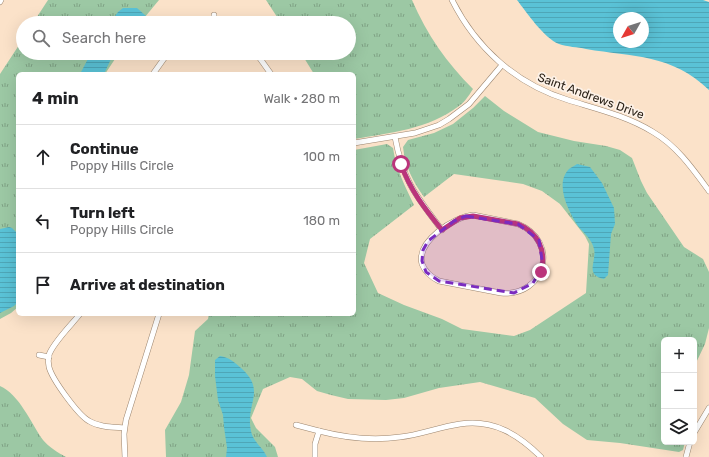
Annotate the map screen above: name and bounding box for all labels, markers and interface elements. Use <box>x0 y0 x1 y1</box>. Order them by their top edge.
north arrow <box>613 12 649 48</box>
search box <box>16 16 356 60</box>
icon: search <box>30 27 52 49</box>
text: Search here <box>62 29 146 47</box>
street label: Saint Andrews Drive <box>536 70 646 122</box>
text: 4 min <box>32 88 79 108</box>
text: Walk · 280 m <box>263 91 340 106</box>
text: Continue <box>70 140 139 158</box>
icon: ahead <box>32 146 54 168</box>
text: 100 m <box>303 149 340 164</box>
route start <box>392 155 410 173</box>
text: Poppy Hills Circle <box>70 158 174 173</box>
text: Turn left <box>70 204 135 222</box>
icon: left <box>32 210 54 232</box>
text: 180 m <box>303 213 340 228</box>
text: Poppy Hills Circle <box>70 222 174 237</box>
route end <box>532 263 550 281</box>
icon: arrive <box>32 274 54 296</box>
text: Arrive at destination <box>70 276 225 294</box>
map controls <box>661 337 697 445</box>
button: + <box>661 337 697 373</box>
button: − <box>661 373 697 409</box>
button: layers <box>661 409 697 445</box>

